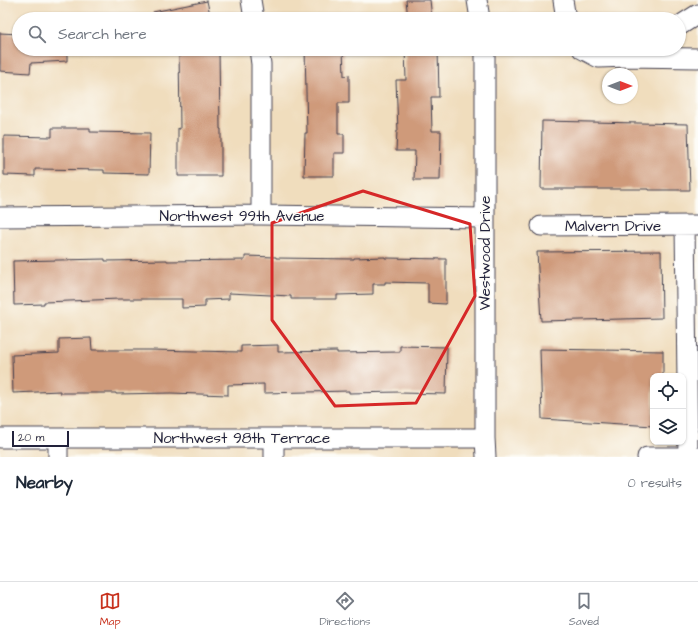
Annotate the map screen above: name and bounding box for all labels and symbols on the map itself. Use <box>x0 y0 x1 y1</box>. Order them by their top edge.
north arrow <box>602 68 638 104</box>
street label: Westwood Drive <box>475 196 496 310</box>
street label: Northwest 99th Avenue <box>160 206 324 227</box>
street label: Malvern Drive <box>565 216 661 237</box>
street label: Northwest 98th Terrace <box>154 428 330 449</box>
scale bar <box>12 429 69 448</box>

